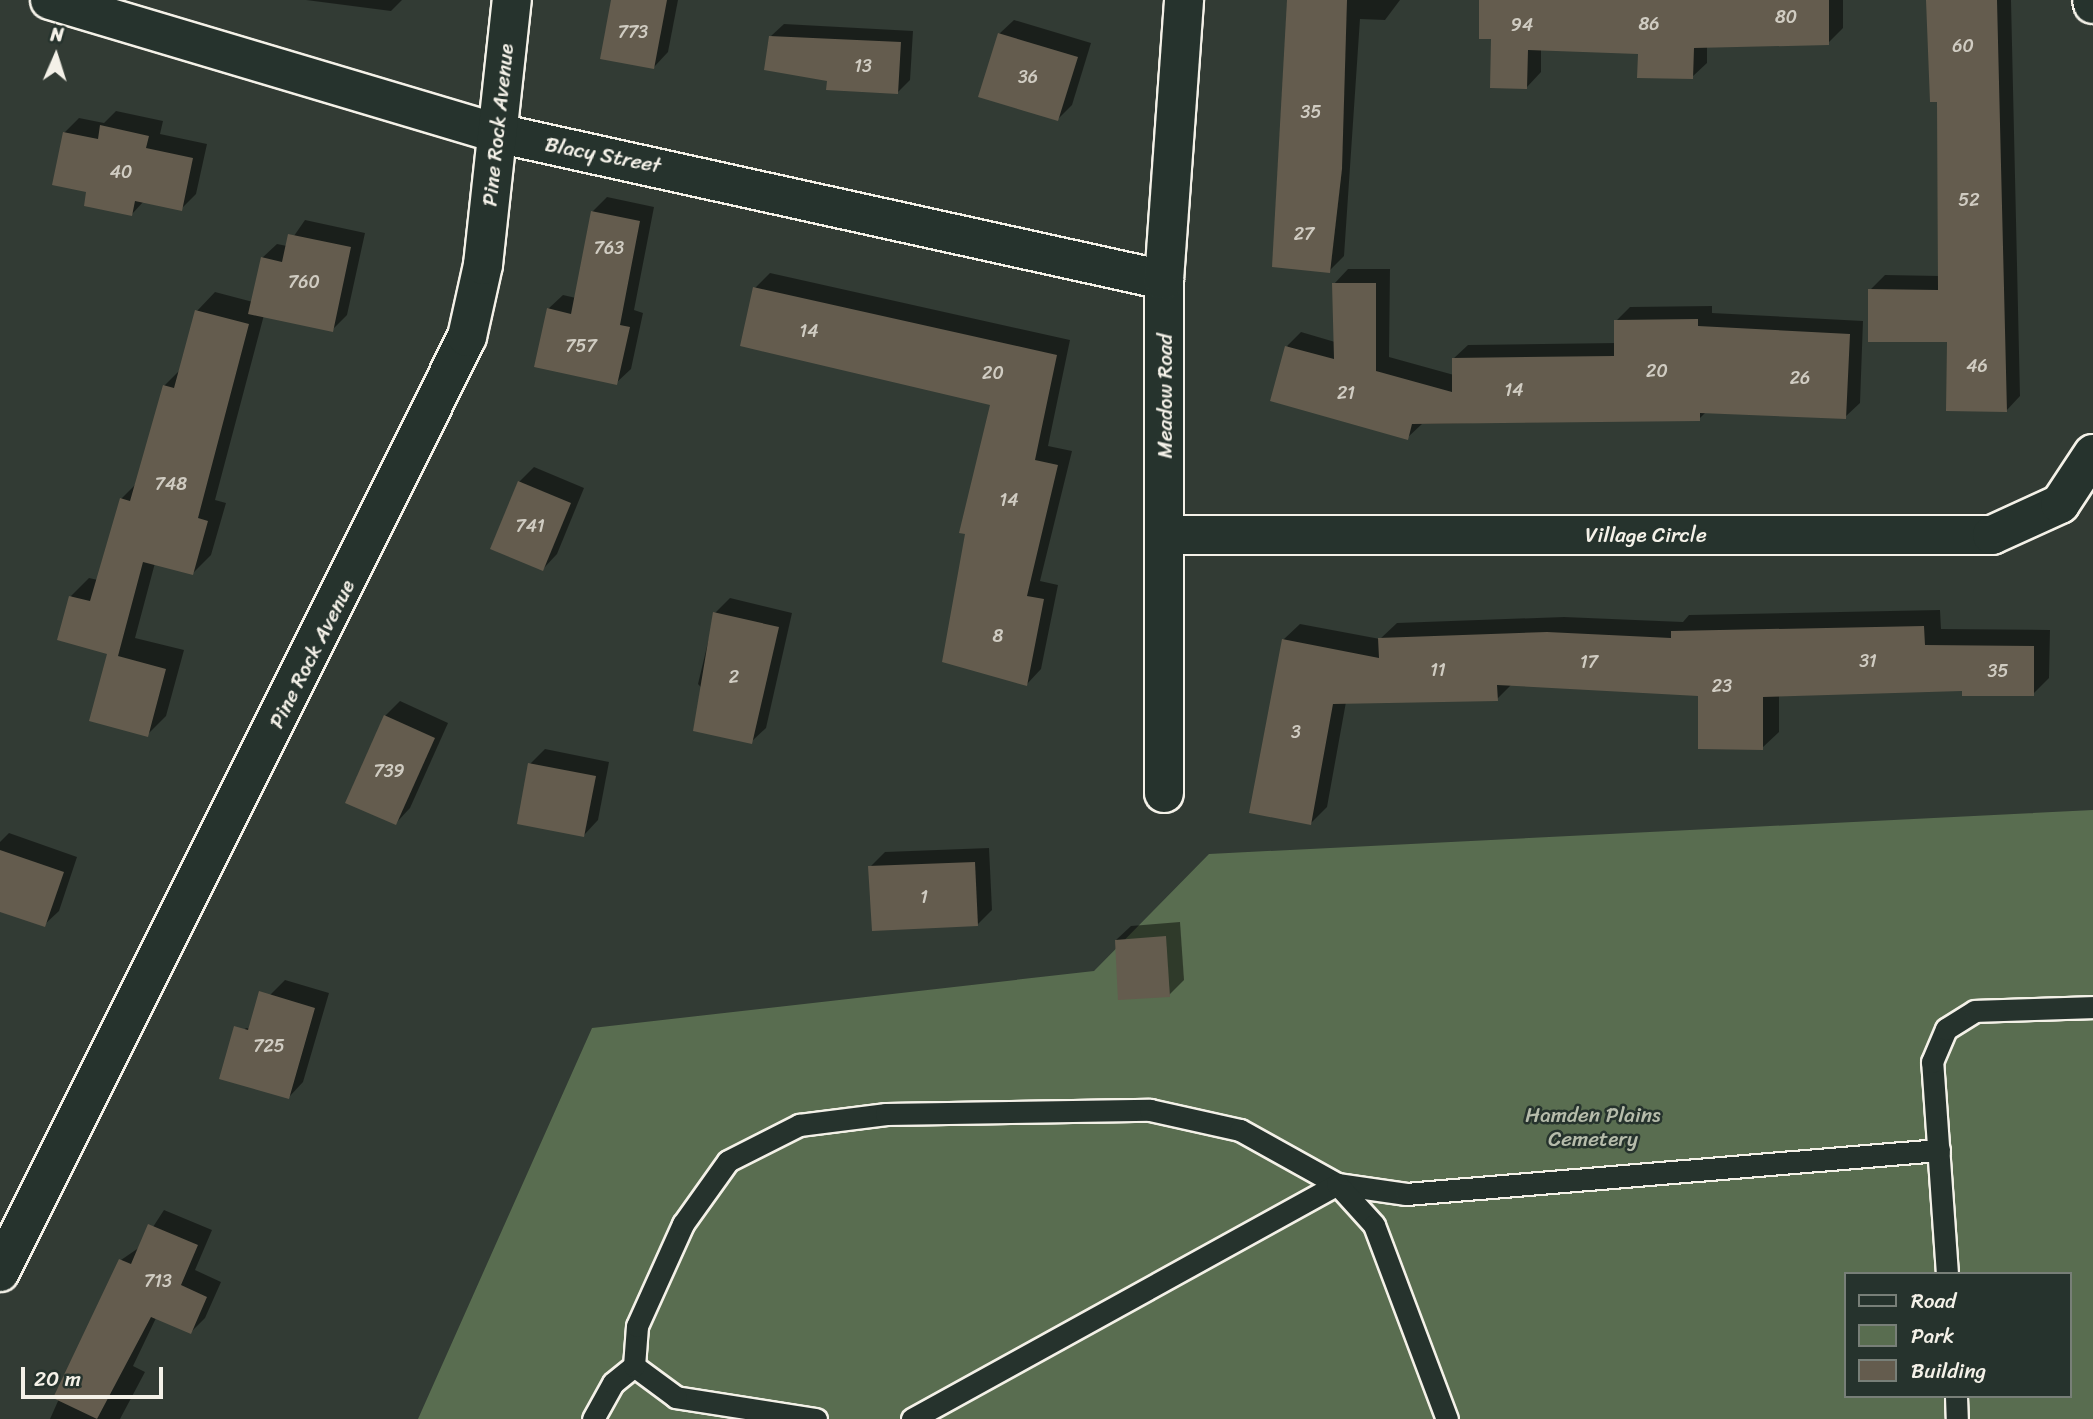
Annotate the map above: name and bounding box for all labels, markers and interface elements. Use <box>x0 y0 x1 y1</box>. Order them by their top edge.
house number: 80 <box>1775 6 1797 28</box>
house number: 86 <box>1638 13 1660 35</box>
house number: 94 <box>1511 14 1533 36</box>
text: N <box>50 18 65 51</box>
north arrow <box>21 21 91 91</box>
house number: 773 <box>618 21 648 43</box>
house number: 60 <box>1952 35 1974 57</box>
street label: Pine Rock Avenue <box>477 42 519 208</box>
house number: 13 <box>854 55 872 77</box>
house number: 36 <box>1018 66 1038 88</box>
house number: 35 <box>1301 101 1321 123</box>
street label: Blacy Street <box>543 131 663 179</box>
house number: 40 <box>110 161 132 183</box>
house number: 52 <box>1958 189 1980 211</box>
house number: 27 <box>1294 223 1314 245</box>
house number: 763 <box>594 237 624 259</box>
house number: 760 <box>288 271 320 293</box>
house number: 14 <box>800 320 818 342</box>
street label: Meadow Road <box>1152 334 1178 458</box>
house number: 757 <box>565 335 597 357</box>
house number: 46 <box>1966 355 1988 377</box>
house number: 20 <box>1646 360 1668 382</box>
house number: 20 <box>982 362 1004 384</box>
house number: 26 <box>1790 367 1810 389</box>
house number: 14 <box>1505 379 1523 401</box>
house number: 21 <box>1337 382 1355 404</box>
house number: 748 <box>155 473 187 495</box>
house number: 14 <box>1000 489 1018 511</box>
house number: 741 <box>515 515 545 537</box>
street label: Village Circle <box>1585 522 1707 548</box>
street label: Pine Rock Avenue <box>264 575 360 733</box>
house number: 8 <box>993 625 1003 647</box>
house number: 31 <box>1859 650 1877 672</box>
house number: 17 <box>1580 651 1598 673</box>
house number: 11 <box>1430 659 1446 681</box>
house number: 35 <box>1988 660 2008 682</box>
house number: 2 <box>729 666 739 688</box>
house number: 23 <box>1712 675 1732 697</box>
house number: 3 <box>1291 721 1301 743</box>
house number: 739 <box>373 760 405 782</box>
house number: 1 <box>920 886 928 908</box>
house number: 725 <box>253 1035 285 1057</box>
park label: Hamden Plains Cemetery <box>1525 1102 1661 1152</box>
house number: 713 <box>144 1270 172 1292</box>
legend <box>1844 1272 2072 1398</box>
text: Road <box>1911 1282 1956 1320</box>
text: Park <box>1911 1317 1954 1355</box>
scale bar <box>24 1352 166 1396</box>
text: Building <box>1911 1352 1986 1390</box>
text: 20 m <box>34 1360 81 1398</box>

